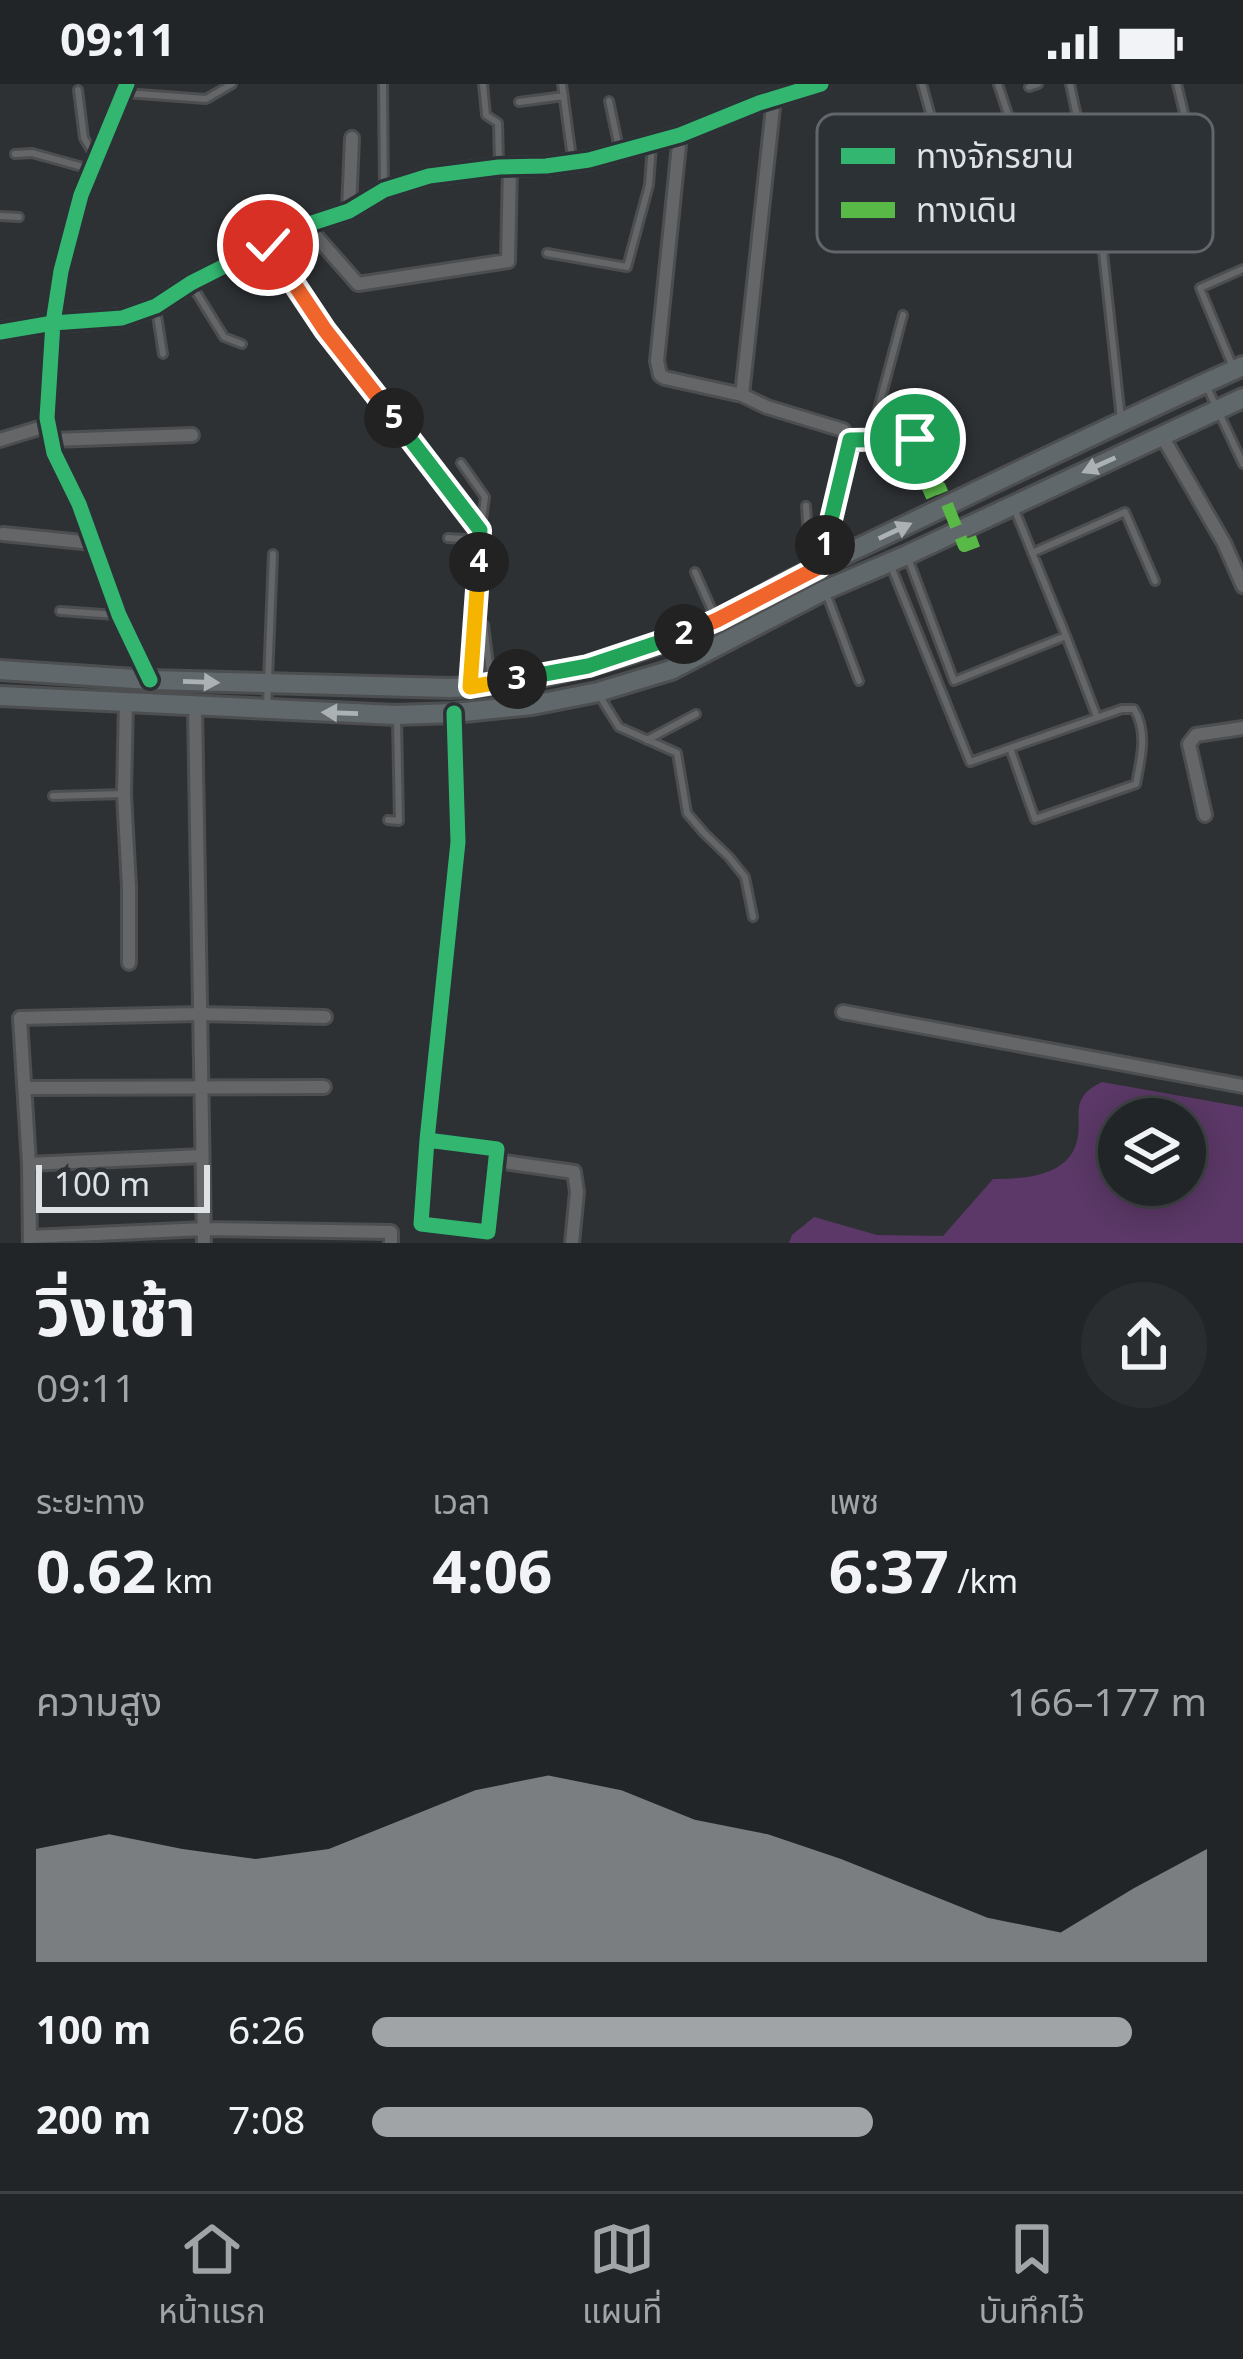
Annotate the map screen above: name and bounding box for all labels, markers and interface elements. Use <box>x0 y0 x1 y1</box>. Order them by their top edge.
text: 09:11 <box>60 8 176 76</box>
legend <box>817 114 1213 252</box>
text: ทางจักรยาน <box>916 133 1074 183</box>
text: ทางเดิน <box>916 187 1017 237</box>
pin <box>217 194 319 296</box>
icon: check <box>235 212 301 278</box>
pin: 5 <box>364 388 424 448</box>
pin <box>864 388 966 490</box>
text: 5 <box>385 393 403 443</box>
icon: arrive <box>882 406 948 472</box>
one-way arrow <box>1081 455 1116 475</box>
pin: 1 <box>795 515 855 575</box>
text: 1 <box>816 520 834 570</box>
one-way arrow <box>878 521 913 541</box>
pin: 4 <box>449 532 509 592</box>
text: 4 <box>470 537 488 587</box>
pin: 2 <box>654 604 714 664</box>
text: 2 <box>675 609 693 659</box>
pin: 3 <box>487 649 547 709</box>
text: 3 <box>508 654 526 704</box>
one-way arrow <box>183 673 221 692</box>
one-way arrow <box>321 703 359 722</box>
map controls <box>1098 1098 1206 1206</box>
button: layers <box>1098 1098 1206 1206</box>
scale bar <box>36 1159 210 1212</box>
text: 100 m <box>54 1161 150 1211</box>
text: วิ่งเช้า <box>36 1266 196 1366</box>
button: share <box>1081 1282 1207 1408</box>
text: 09:11 <box>36 1361 136 1420</box>
text: ระยะทาง <box>36 1479 145 1529</box>
text: เวลา <box>432 1479 490 1529</box>
text: เพซ <box>829 1479 879 1529</box>
text: 0.62 <box>36 1529 156 1620</box>
text: 4:06 <box>432 1529 552 1620</box>
text: 6:37 <box>829 1529 949 1620</box>
text: km <box>156 1558 213 1608</box>
text: /km <box>949 1558 1018 1608</box>
text: ความสูง <box>36 1675 162 1734</box>
text: 166–177 m <box>1007 1675 1207 1734</box>
text: 100 m <box>36 2003 151 2062</box>
text: 6:26 <box>228 2003 305 2062</box>
text: 200 m <box>36 2093 151 2152</box>
text: 7:08 <box>228 2093 305 2152</box>
tab: หน้าแรก <box>158 2216 266 2338</box>
tab: แผนที่ <box>582 2216 662 2338</box>
tab: บันทึกไว้ <box>979 2216 1085 2338</box>

